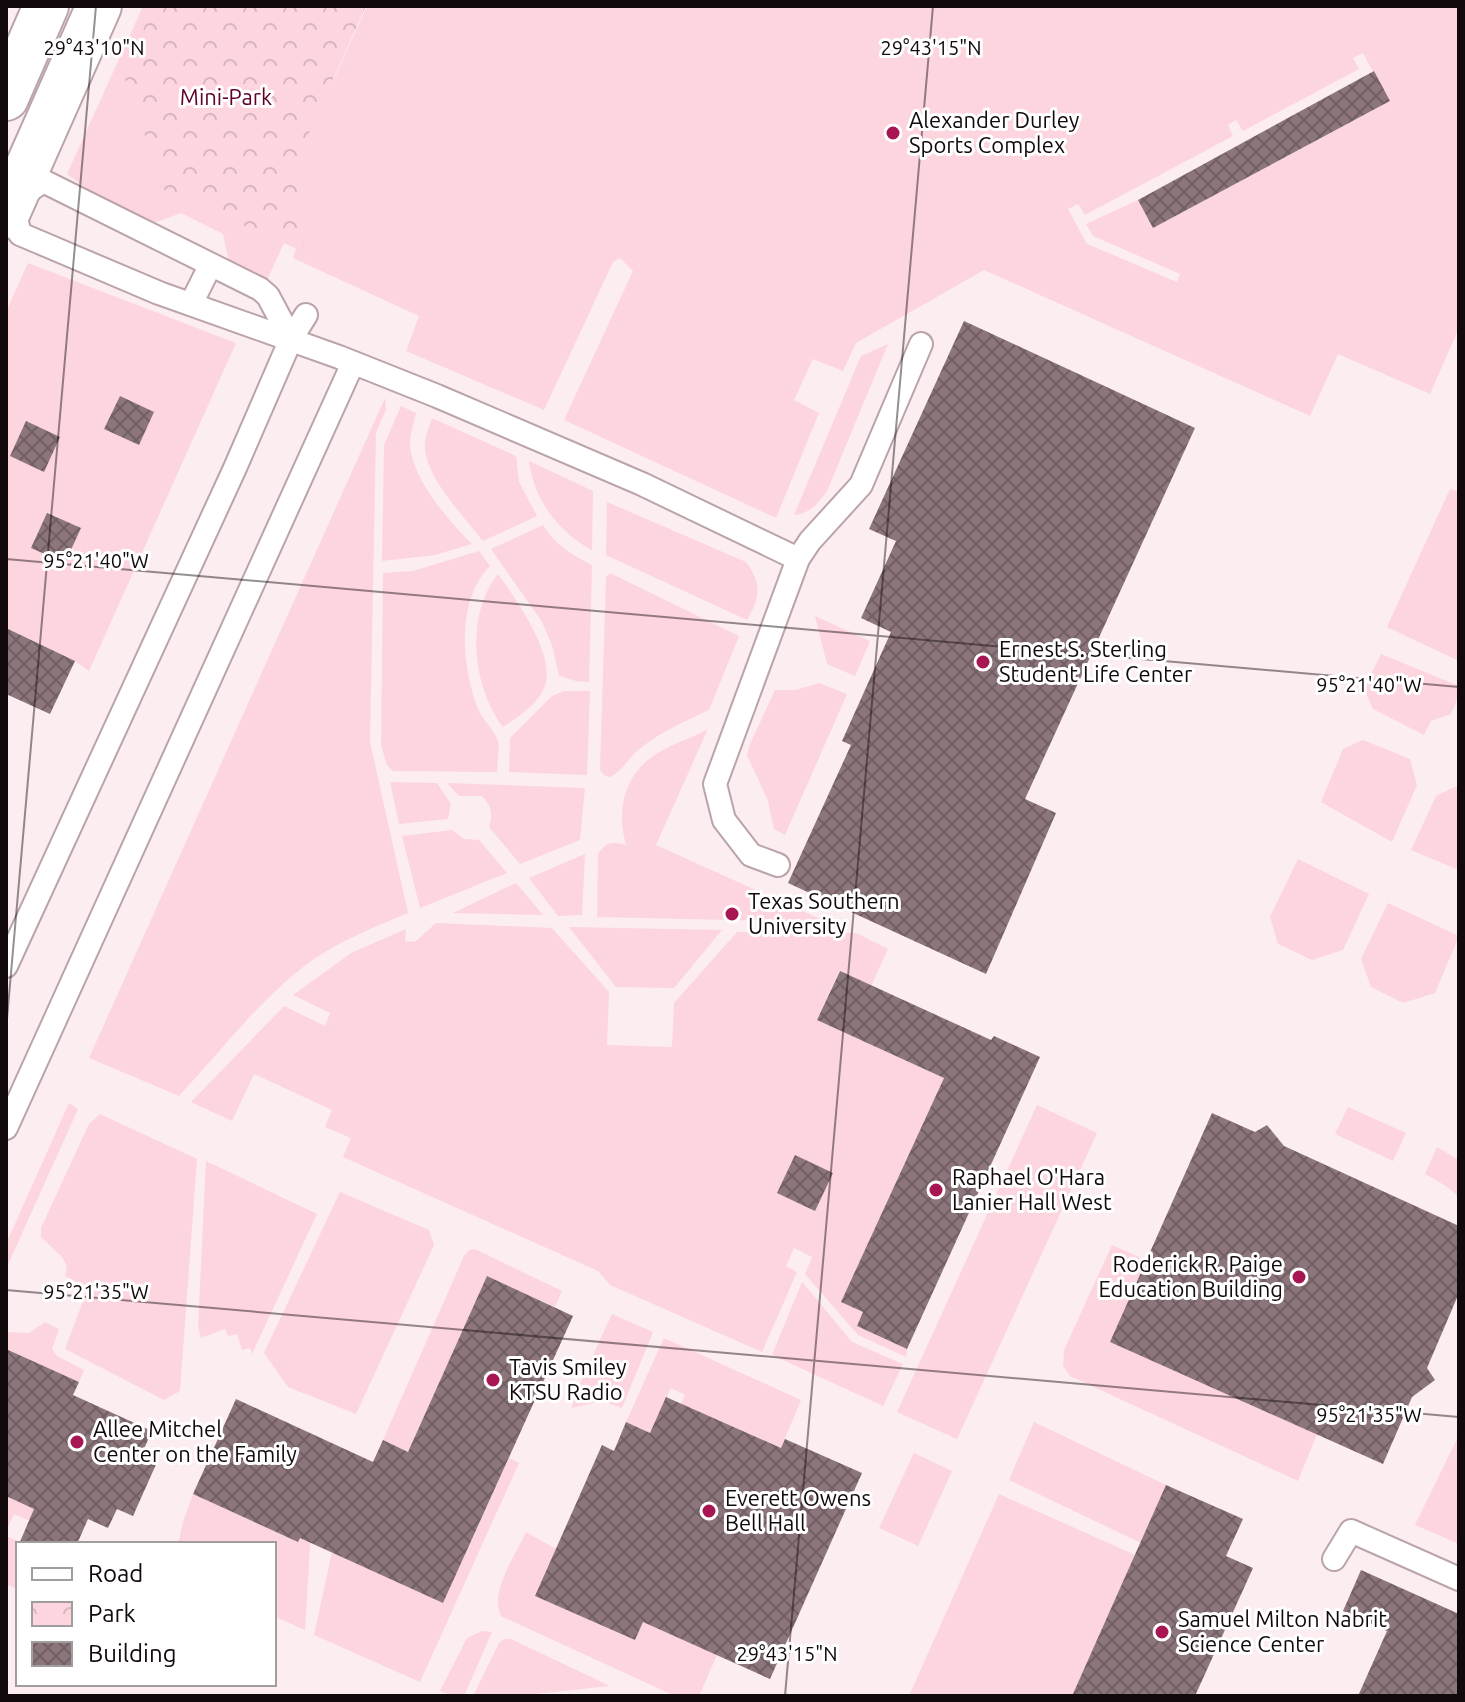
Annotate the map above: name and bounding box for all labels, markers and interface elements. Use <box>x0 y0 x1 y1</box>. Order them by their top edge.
text: 29°43'10"N <box>43 36 145 59</box>
text: 29°43'15"N <box>880 36 982 59</box>
park label: Mini-Park <box>180 84 272 109</box>
place label: Alexander Durley Sports Complex <box>909 107 1080 157</box>
marker: Alexander Durley Sports Complex <box>884 124 902 142</box>
text: 95°21'40"W <box>43 549 149 572</box>
place label: Ernest S. Sterling Student Life Center <box>999 636 1193 686</box>
marker: Ernest S. Sterling Student Life Center <box>974 653 992 671</box>
text: 95°21'40"W <box>1316 673 1422 696</box>
place label: Texas Southern University <box>748 888 899 938</box>
marker: Texas Southern University <box>723 905 741 923</box>
place label: Raphael O'Hara Lanier Hall West <box>952 1164 1112 1214</box>
marker: Raphael O'Hara Lanier Hall West <box>927 1181 945 1199</box>
place label: Roderick R. Paige Education Building <box>1098 1251 1283 1301</box>
marker: Roderick R. Paige Education Building <box>1290 1268 1308 1286</box>
text: 95°21'35"W <box>43 1280 149 1303</box>
place label: Tavis Smiley KTSU Radio <box>509 1354 627 1404</box>
marker: Tavis Smiley KTSU Radio <box>484 1371 502 1389</box>
text: 95°21'35"W <box>1316 1403 1422 1426</box>
place label: Allee Mitchel Center on the Family <box>93 1416 297 1466</box>
marker: Allee Mitchel Center on the Family <box>68 1433 86 1451</box>
place label: Everett Owens Bell Hall <box>725 1485 871 1535</box>
marker: Everett Owens Bell Hall <box>700 1502 718 1520</box>
legend <box>16 1542 276 1686</box>
text: Road <box>88 1560 143 1587</box>
text: Park <box>88 1600 136 1627</box>
place label: Samuel Milton Nabrit Science Center <box>1178 1606 1387 1656</box>
marker: Samuel Milton Nabrit Science Center <box>1153 1623 1171 1641</box>
text: Building <box>88 1640 176 1667</box>
text: 29°43'15"N <box>736 1642 838 1665</box>

